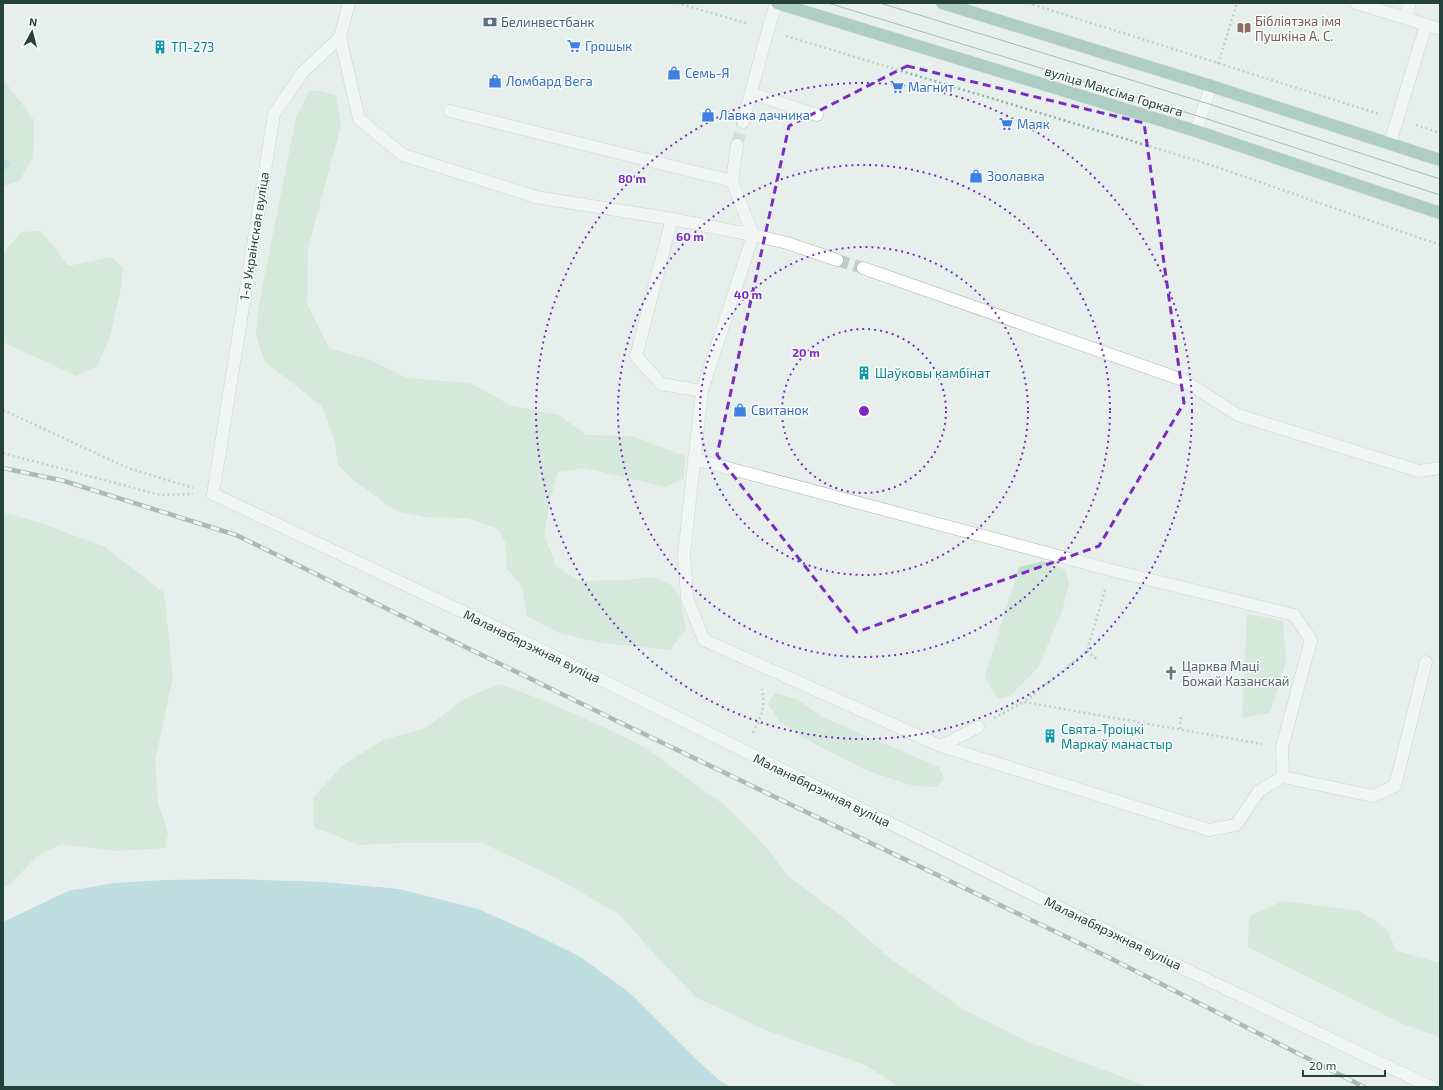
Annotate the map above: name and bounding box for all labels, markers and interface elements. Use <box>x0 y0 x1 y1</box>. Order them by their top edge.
north arrow <box>12 12 52 52</box>
place label: Бібліятэка імя Пушкіна А. С. <box>1255 13 1341 44</box>
bank icon: Белинвестбанк <box>482 14 498 30</box>
place label: Белинвестбанк <box>501 14 594 30</box>
text: N <box>29 15 38 29</box>
library icon: Бібліятэка імя Пушкіна А. С. <box>1236 20 1252 36</box>
supermarket icon: Грошык <box>566 38 582 54</box>
place label: Грошык <box>585 38 632 54</box>
building icon: ТП-273 <box>152 39 168 55</box>
place label: ТП-273 <box>171 39 214 55</box>
street label: вуліца Максіма Горкага <box>1043 62 1185 120</box>
shop icon: Семь-Я <box>666 65 682 81</box>
place label: Семь-Я <box>685 65 730 81</box>
shop icon: Ломбард Вега <box>487 73 503 89</box>
place label: Ломбард Вега <box>506 73 593 89</box>
supermarket icon: Магнит <box>889 79 905 95</box>
place label: Магнит <box>908 79 955 95</box>
shop icon: Лавка дачника <box>700 107 716 123</box>
place label: Лавка дачника <box>719 107 810 123</box>
supermarket icon: Маяк <box>998 116 1014 132</box>
place label: Маяк <box>1017 116 1050 132</box>
shop icon: Зоолавка <box>968 168 984 184</box>
place label: Зоолавка <box>987 168 1045 184</box>
street label: 1-я Украінская вуліца <box>236 171 272 301</box>
text: 80 m <box>618 171 646 185</box>
text: 60 m <box>676 229 704 243</box>
text: 40 m <box>734 287 762 301</box>
text: 20 m <box>792 345 820 359</box>
building icon: Шаўковы камбінат <box>856 365 872 381</box>
place label: Шаўковы камбінат <box>875 365 991 381</box>
shop icon: Свитанок <box>732 402 748 418</box>
place label: Свитанок <box>751 402 809 418</box>
centre of rings <box>857 404 871 418</box>
street label: Маланабярэжная вуліца <box>461 606 603 686</box>
place label: Царква Маці Божай Казанскай <box>1182 658 1289 689</box>
church icon: Царква Маці Божай Казанскай <box>1163 665 1179 681</box>
place label: Свята-Троіцкі Маркаў манастыр <box>1061 721 1172 752</box>
building icon: Свята-Троіцкі Маркаў манастыр <box>1042 728 1058 744</box>
street label: Маланабярэжная вуліца <box>751 750 893 830</box>
street label: Маланабярэжная вуліца <box>1042 893 1184 973</box>
scale bar <box>1303 1052 1385 1078</box>
text: 20 m <box>1309 1058 1336 1072</box>

